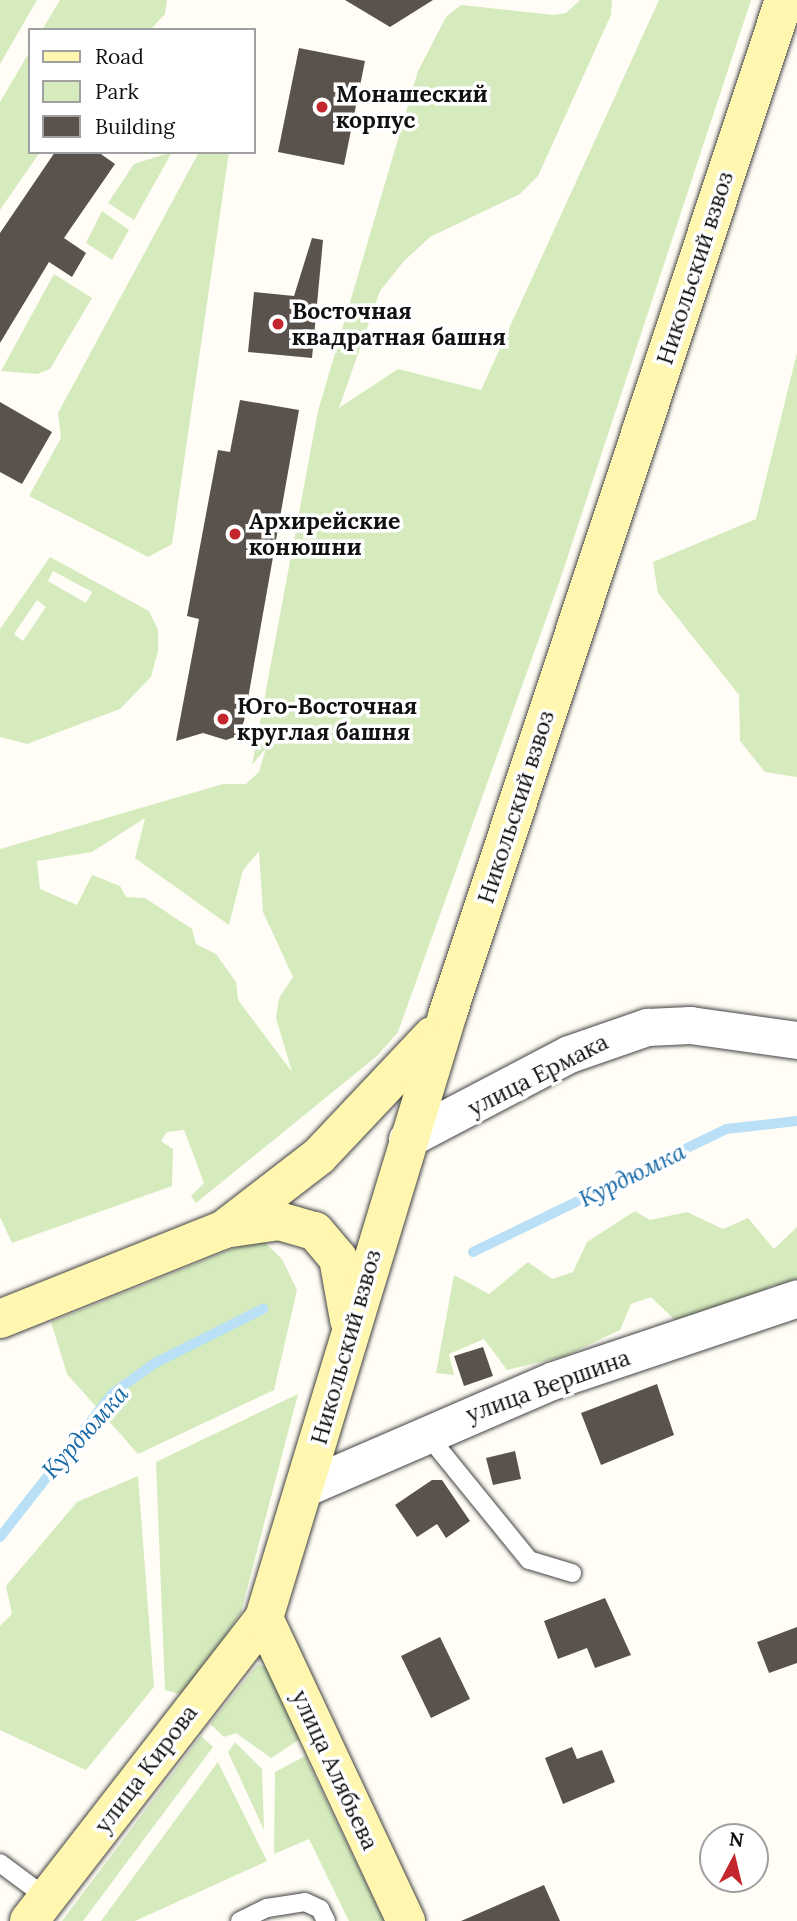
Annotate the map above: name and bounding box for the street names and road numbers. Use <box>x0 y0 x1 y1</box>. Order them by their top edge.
street label: Никольский взвоз <box>651 168 739 368</box>
street label: Никольский взвоз <box>472 707 560 907</box>
street label: улица Ермака <box>463 1028 613 1122</box>
street label: Никольский взвоз <box>305 1247 387 1447</box>
street label: улица Вершина <box>462 1344 634 1428</box>
street label: улица Алябьева <box>286 1686 384 1854</box>
street label: улица Кирова <box>89 1699 203 1839</box>

